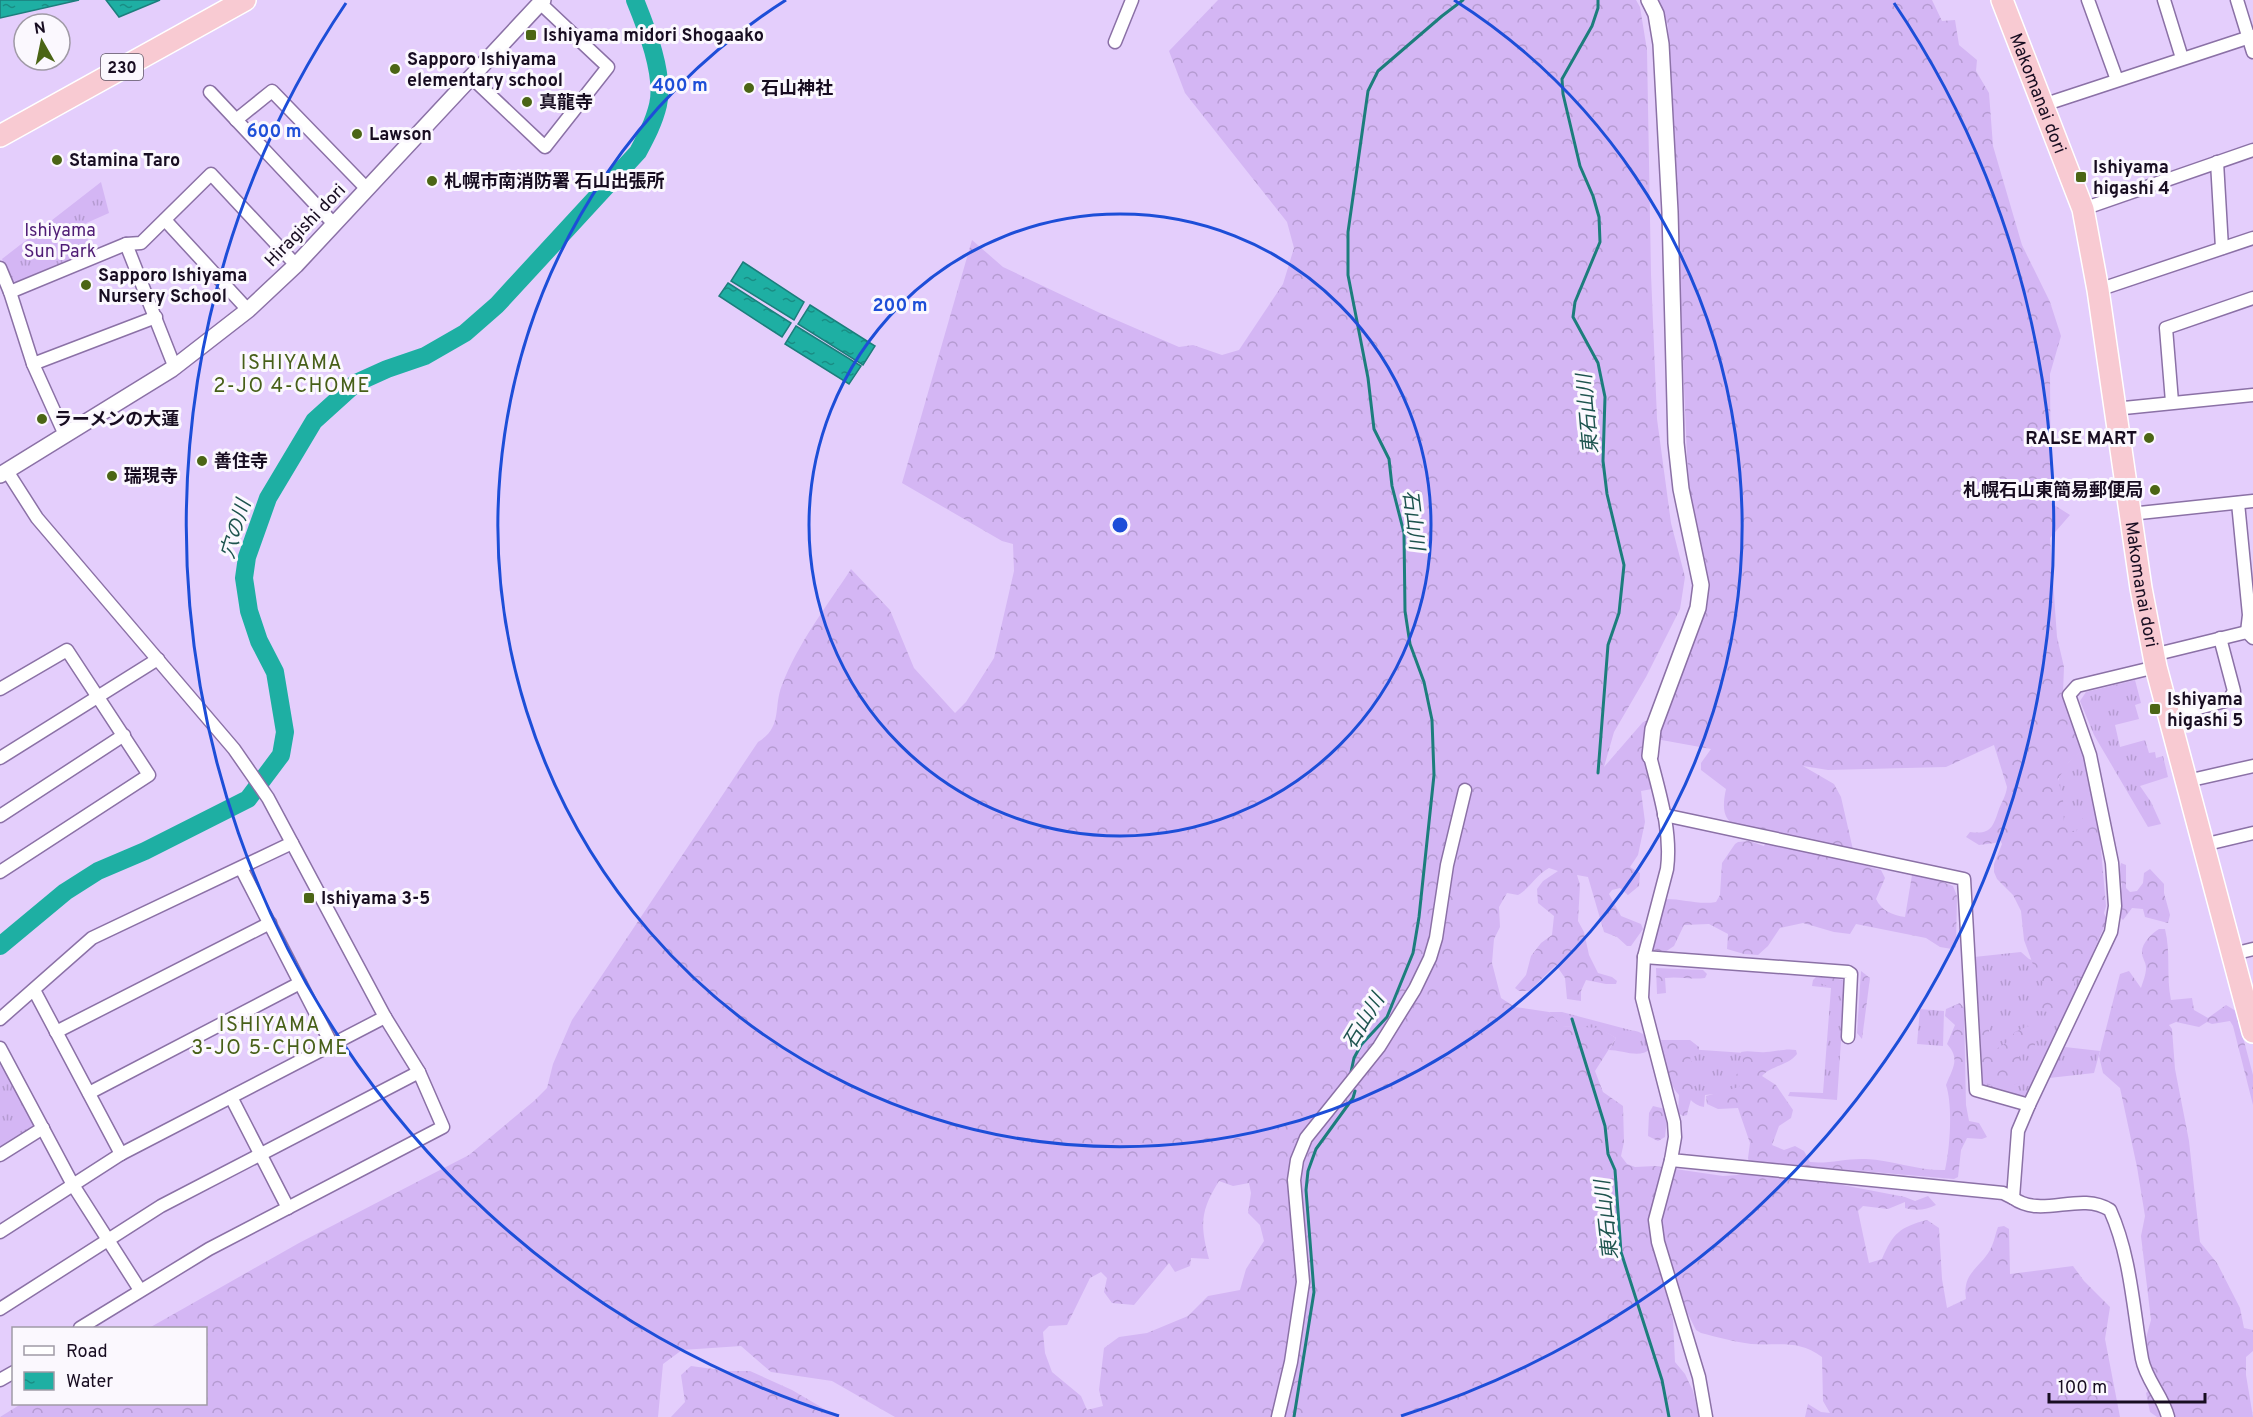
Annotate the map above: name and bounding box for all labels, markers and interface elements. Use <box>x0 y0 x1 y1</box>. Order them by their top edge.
north arrow <box>12 12 72 72</box>
text: N <box>33 18 47 40</box>
place label: Ishiyama midori Shogaako <box>543 25 764 48</box>
marker: Ishiyama midori Shogaako <box>524 28 538 42</box>
street label: Makomanai dori <box>2003 30 2071 157</box>
place label: Sapporo Ishiyama elementary school <box>407 49 563 93</box>
road number: 230 <box>101 54 143 80</box>
marker: Sapporo Ishiyama elementary school <box>388 62 402 76</box>
text: 400 m <box>652 75 708 98</box>
place label: 石山神社 <box>761 78 833 101</box>
marker: 石山神社 <box>742 81 756 95</box>
place label: 真龍寺 <box>539 92 593 115</box>
marker: 真龍寺 <box>520 95 534 109</box>
text: 600 m <box>246 121 302 144</box>
place label: Lawson <box>369 124 432 147</box>
marker: Lawson <box>350 127 364 141</box>
place label: Stamina Taro <box>69 150 180 173</box>
marker: Stamina Taro <box>50 153 64 167</box>
place label: Ishiyama higashi 4 <box>2093 157 2170 201</box>
marker: Ishiyama higashi 4 <box>2074 170 2088 184</box>
place label: 札幌市南消防署 石山出張所 <box>444 171 665 194</box>
marker: 札幌市南消防署 石山出張所 <box>425 174 439 188</box>
street label: Hiragishi dori <box>261 179 352 273</box>
park label: Ishiyama Sun Park <box>24 220 96 264</box>
place label: Sapporo Ishiyama Nursery School <box>98 265 247 309</box>
marker: Sapporo Ishiyama Nursery School <box>79 278 93 292</box>
text: 200 m <box>872 295 928 318</box>
district label: ISHIYAMA 2-JO 4-CHOME <box>213 351 371 400</box>
water label: 東石山川 <box>1572 371 1605 455</box>
place label: ラーメンの大蓮 <box>54 409 179 432</box>
marker: ラーメンの大蓮 <box>35 412 49 426</box>
place label: RALSE MART <box>2025 428 2137 451</box>
marker: RALSE MART <box>2142 431 2156 445</box>
place label: 善住寺 <box>214 451 268 474</box>
marker: 善住寺 <box>195 454 209 468</box>
place label: 瑞現寺 <box>124 466 178 489</box>
marker: 瑞現寺 <box>105 469 119 483</box>
place label: 札幌石山東簡易郵便局 <box>1963 480 2143 503</box>
marker: 札幌石山東簡易郵便局 <box>2148 483 2162 497</box>
water label: 石山川 <box>1395 489 1429 554</box>
water label: 穴の川 <box>216 495 259 562</box>
centre of rings <box>1110 515 1130 535</box>
street label: Makomanai dori <box>2119 520 2162 650</box>
place label: Ishiyama higashi 5 <box>2167 689 2243 733</box>
marker: Ishiyama higashi 5 <box>2148 702 2162 716</box>
place label: Ishiyama 3-5 <box>321 888 430 911</box>
marker: Ishiyama 3-5 <box>302 891 316 905</box>
water label: 石山川 <box>1338 988 1392 1054</box>
district label: ISHIYAMA 3-JO 5-CHOME <box>191 1013 349 1062</box>
water label: 東石山川 <box>1591 1177 1625 1261</box>
legend <box>12 1327 207 1405</box>
text: Road <box>66 1341 108 1364</box>
scale bar <box>2049 1366 2205 1404</box>
text: Water <box>66 1371 113 1394</box>
text: 100 m <box>2058 1377 2107 1400</box>

